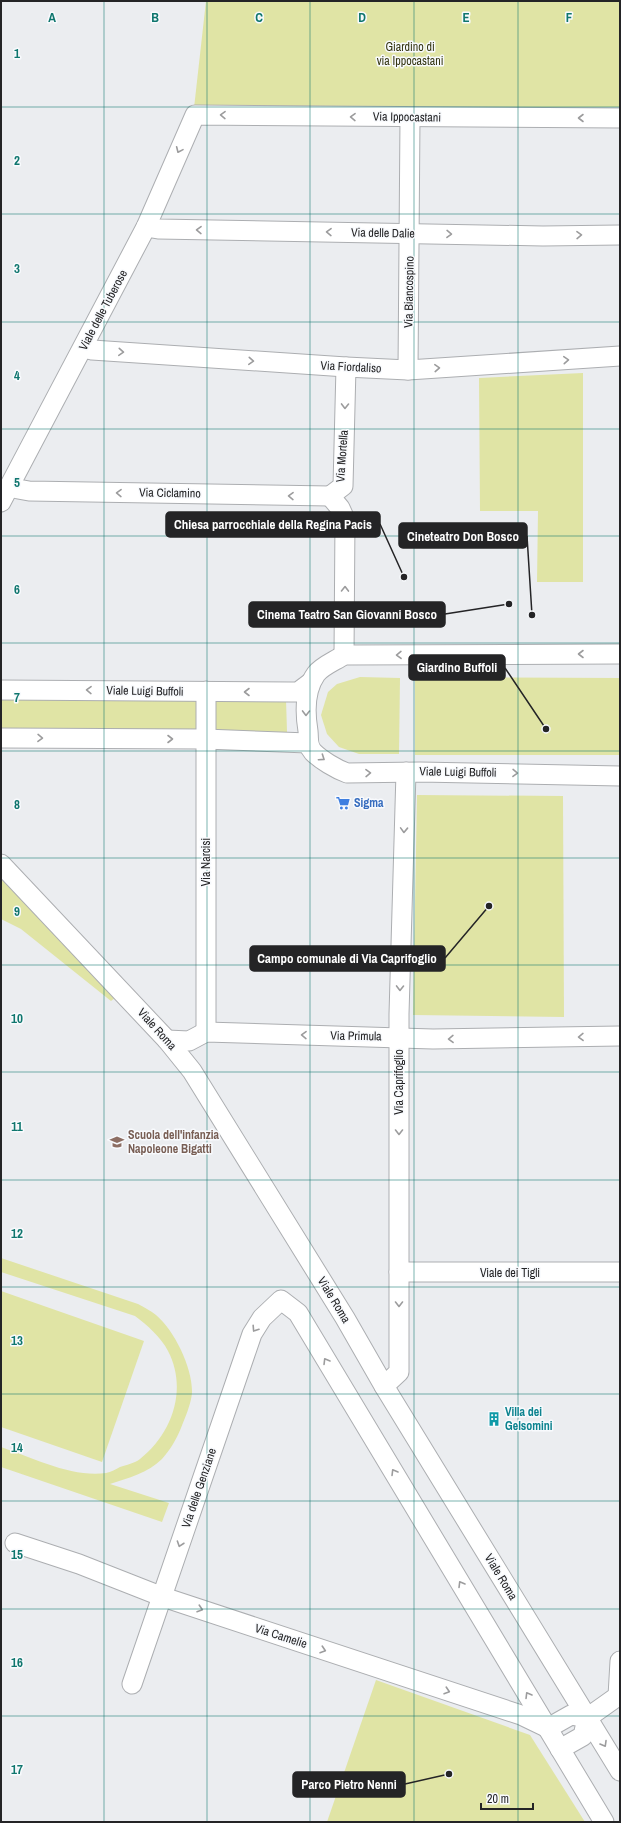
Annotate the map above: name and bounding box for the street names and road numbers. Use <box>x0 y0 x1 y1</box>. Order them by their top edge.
street label: Via Ippocastani <box>373 108 441 126</box>
street label: Via delle Dalie <box>351 224 415 242</box>
street label: Via Biancospino <box>400 256 418 328</box>
street label: Viale delle Tuberose <box>75 267 131 353</box>
street label: Via Fiordaliso <box>320 357 382 377</box>
street label: Via Mortella <box>332 429 352 483</box>
street label: Via Ciclamino <box>139 484 201 502</box>
street label: Viale Luigi Buffoli <box>106 682 184 700</box>
street label: Viale Luigi Buffoli <box>419 763 497 781</box>
street label: Via Narcisi <box>198 838 214 886</box>
street label: Viale Roma <box>134 1005 180 1054</box>
street label: Via Primula <box>330 1028 382 1044</box>
street label: Via Caprifoglio <box>391 1049 407 1115</box>
street label: Viale dei Tigli <box>480 1265 540 1281</box>
street label: Viale Roma <box>314 1274 354 1327</box>
street label: Via delle Genziane <box>178 1446 220 1530</box>
street label: Viale Roma <box>481 1551 521 1604</box>
street label: Via Camelie <box>253 1620 309 1652</box>

